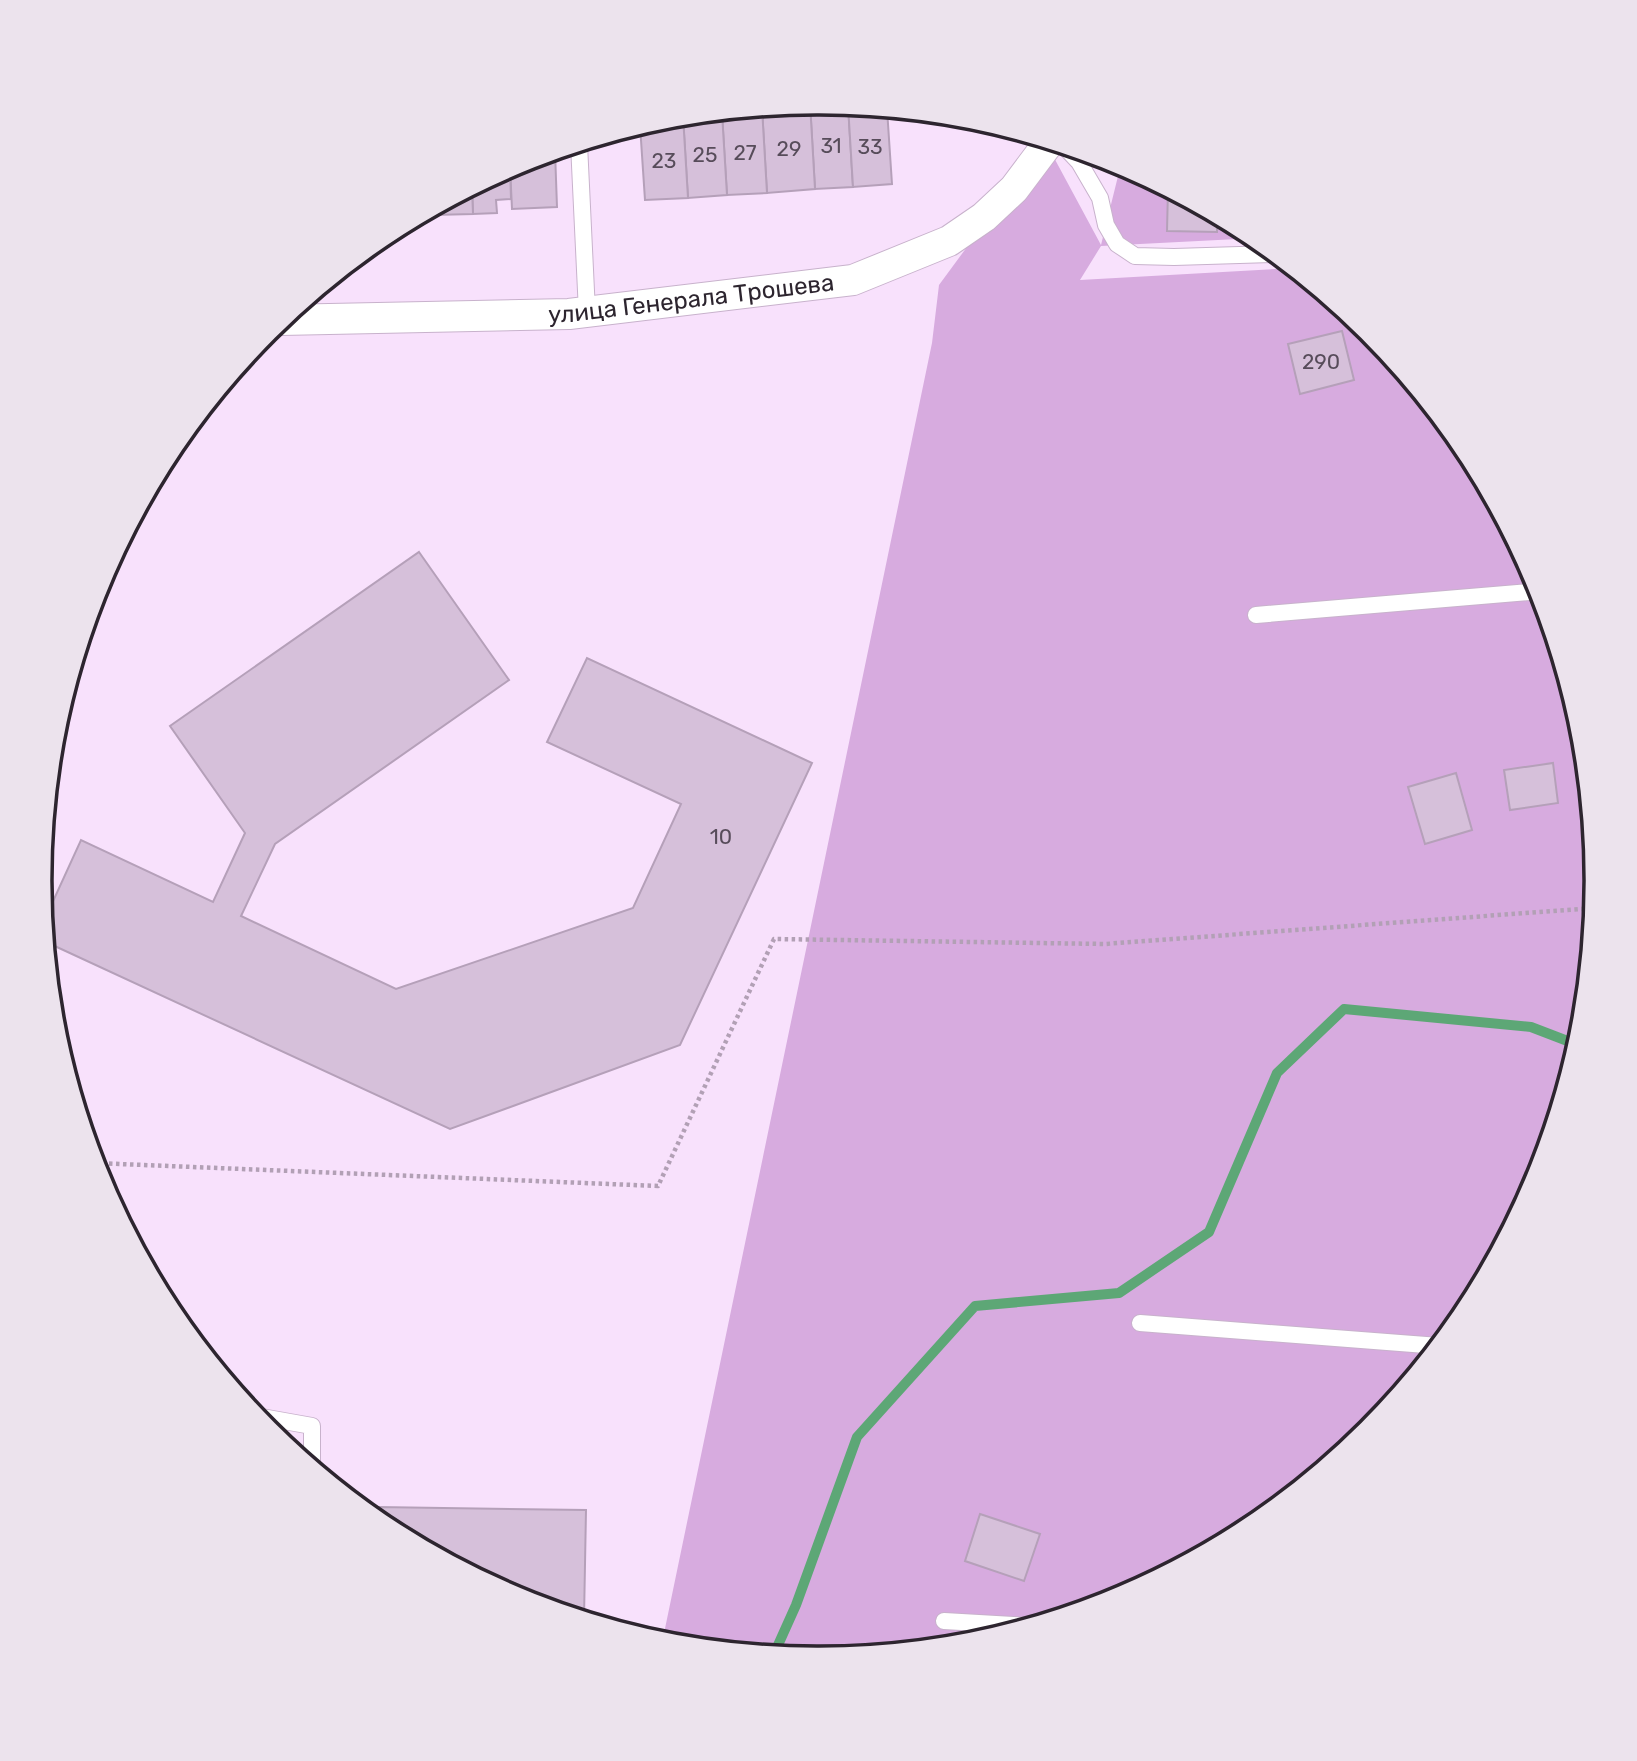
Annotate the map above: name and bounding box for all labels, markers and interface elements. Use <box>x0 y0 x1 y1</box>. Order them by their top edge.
house number: 31 <box>820 133 842 158</box>
house number: 33 <box>857 134 883 159</box>
house number: 29 <box>777 136 801 161</box>
house number: 27 <box>733 140 757 165</box>
house number: 25 <box>693 142 717 167</box>
house number: 23 <box>652 148 676 173</box>
street label: улица Генерала Трошева <box>548 268 836 328</box>
house number: 290 <box>1302 349 1340 374</box>
house number: 10 <box>710 824 732 849</box>

